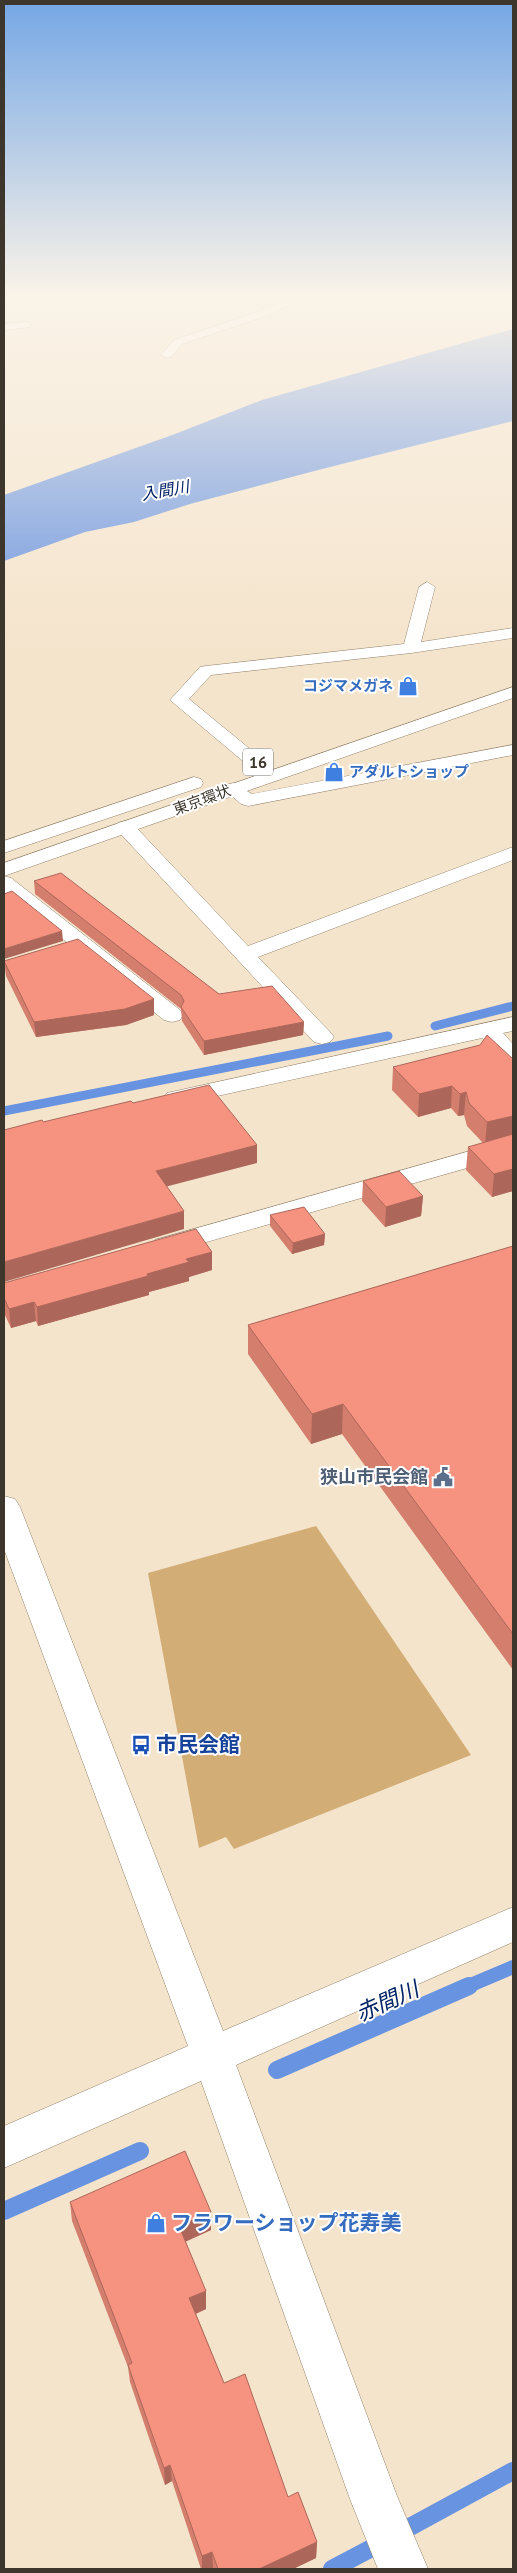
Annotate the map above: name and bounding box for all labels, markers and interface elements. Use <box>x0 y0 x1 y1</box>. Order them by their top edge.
water label: 入間川 <box>140 476 192 504</box>
shop icon: コジマメガネ <box>397 675 419 697</box>
place label: コジマメガネ <box>303 676 393 695</box>
road number: 16 <box>243 749 273 776</box>
shop icon: アダルトショップ <box>323 761 345 783</box>
place label: アダルトショップ <box>349 762 469 781</box>
street label: 東京環状 <box>170 780 233 819</box>
place label: 狭山市民会館 <box>320 1465 428 1488</box>
public building icon: 狭山市民会館 <box>432 1466 454 1488</box>
place label: 市民会館 <box>156 1731 240 1758</box>
bus stop icon: 市民会館 <box>130 1734 152 1756</box>
water label: 赤間川 <box>351 1974 425 2027</box>
place label: フラワーショップ花寿美 <box>171 2209 402 2236</box>
shop icon: フラワーショップ花寿美 <box>145 2212 167 2234</box>

